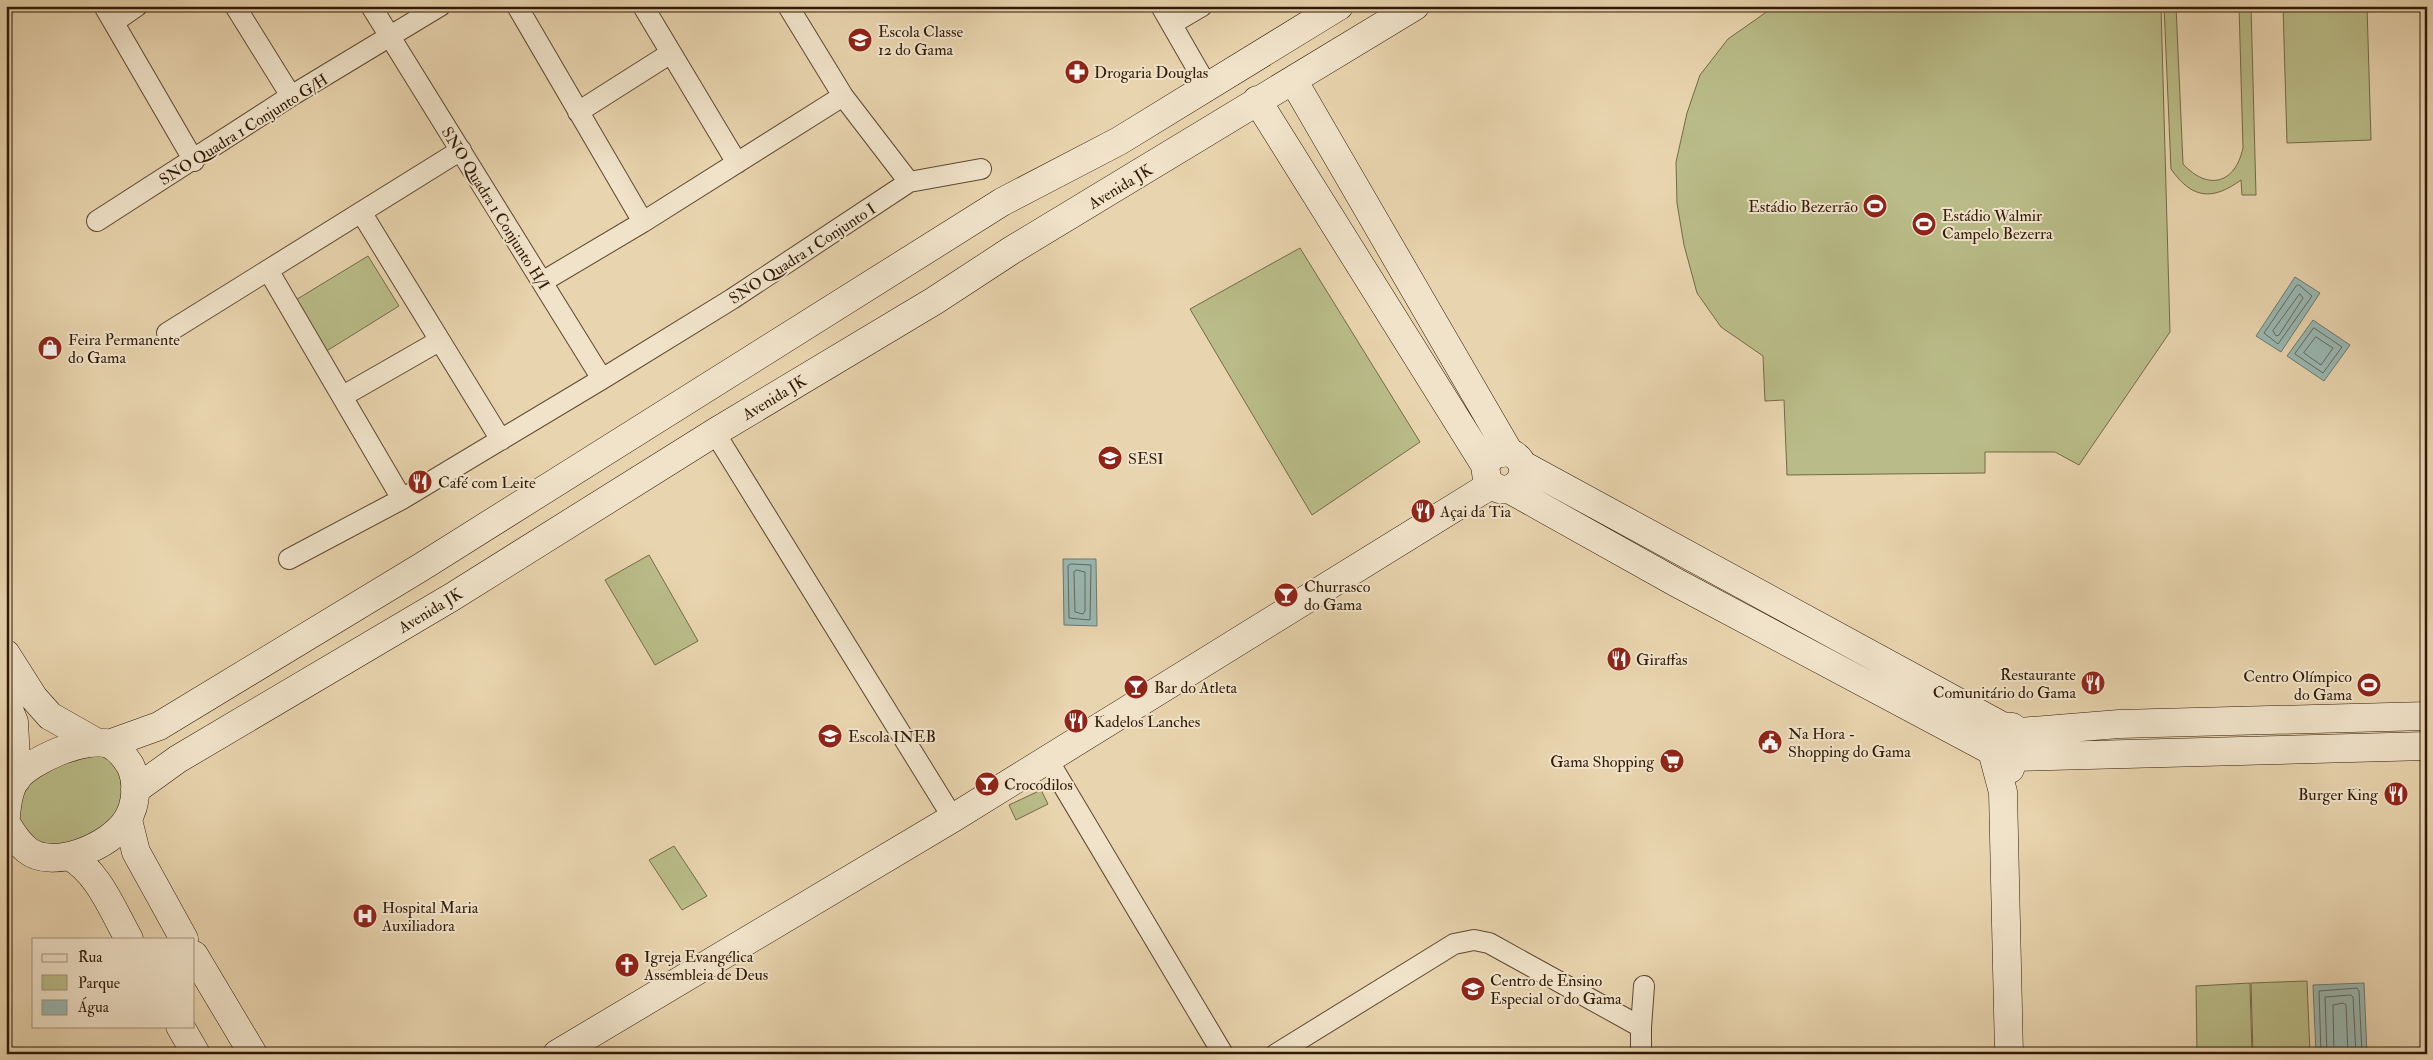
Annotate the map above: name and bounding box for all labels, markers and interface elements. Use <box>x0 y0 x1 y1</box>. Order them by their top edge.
place label: Escola Classe 12 do Gama <box>878 22 963 60</box>
school or university icon: Escola Classe 12 do Gama <box>847 27 873 53</box>
pharmacy icon: Drogaria Douglas <box>1064 59 1090 85</box>
place label: Drogaria Douglas <box>1094 63 1208 83</box>
street label: SNO Quadra 1 Conjunto G/H <box>155 70 332 190</box>
street label: SNO Quadra 1 Conjunto H/I <box>437 123 554 294</box>
street label: Avenida JK <box>1084 160 1157 215</box>
sports icon: Estádio Bezerrão <box>1862 193 1888 219</box>
place label: Estádio Bezerrão <box>1748 197 1858 217</box>
street label: SNO Quadra 1 Conjunto I <box>725 199 880 309</box>
place label: Estádio Walmir Campelo Bezerra <box>1942 206 2053 245</box>
sports icon: Estádio Walmir Campelo Bezerra <box>1911 211 1937 237</box>
place label: Feira Permanente do Gama <box>68 330 180 368</box>
shop icon: Feira Permanente do Gama <box>37 335 63 361</box>
street label: Avenida JK <box>738 371 811 426</box>
school or university icon: SESI <box>1097 445 1123 471</box>
place label: SESI <box>1128 449 1164 469</box>
restaurant icon: Café com Leite <box>407 469 433 495</box>
place label: Café com Leite <box>438 473 536 493</box>
restaurant icon: Açai da Tia <box>1410 498 1436 524</box>
place label: Açai da Tia <box>1439 502 1512 522</box>
place label: Churrasco do Gama <box>1304 577 1371 615</box>
bar icon: Churrasco do Gama <box>1273 582 1299 608</box>
street label: Avenida JK <box>394 584 467 639</box>
restaurant icon: Giraffas <box>1606 646 1632 672</box>
place label: Giraffas <box>1636 650 1687 670</box>
place label: Restaurante Comunitário do Gama <box>1933 665 2076 703</box>
place label: Centro Olímpico do Gama <box>2243 667 2352 705</box>
restaurant icon: Restaurante Comunitário do Gama <box>2080 670 2106 696</box>
sports icon: Centro Olímpico do Gama <box>2356 672 2382 698</box>
bar icon: Bar do Atleta <box>1123 674 1149 700</box>
place label: Bar do Atleta <box>1154 678 1238 698</box>
restaurant icon: Kadelos Lanches <box>1063 708 1089 734</box>
place label: Kadelos Lanches <box>1094 712 1200 732</box>
school or university icon: Escola INEB <box>817 723 843 749</box>
place label: Na Hora - Shopping do Gama <box>1788 724 1911 763</box>
place label: Escola INEB <box>848 727 936 747</box>
public building icon: Na Hora - Shopping do Gama <box>1757 729 1783 755</box>
supermarket icon: Gama Shopping <box>1659 748 1685 774</box>
place label: Gama Shopping <box>1550 752 1655 773</box>
bar icon: Crocodilos <box>974 771 1000 797</box>
place label: Crocodilos <box>1004 775 1073 795</box>
restaurant icon: Burger King <box>2383 781 2409 807</box>
place label: Burger King <box>2298 785 2379 805</box>
place label: Hospital Maria Auxiliadora <box>381 898 479 936</box>
hospital icon: Hospital Maria Auxiliadora <box>352 903 378 929</box>
legend <box>32 938 195 1028</box>
place label: Igreja Evangélica Assembleia de Deus <box>643 947 768 985</box>
text: Rua <box>78 948 103 967</box>
church icon: Igreja Evangélica Assembleia de Deus <box>614 952 640 978</box>
place label: Centro de Ensino Especial 01 do Gama <box>1490 971 1622 1010</box>
text: Parque <box>78 974 120 993</box>
school or university icon: Centro de Ensino Especial 01 do Gama <box>1460 976 1486 1002</box>
text: Água <box>77 996 110 1017</box>

